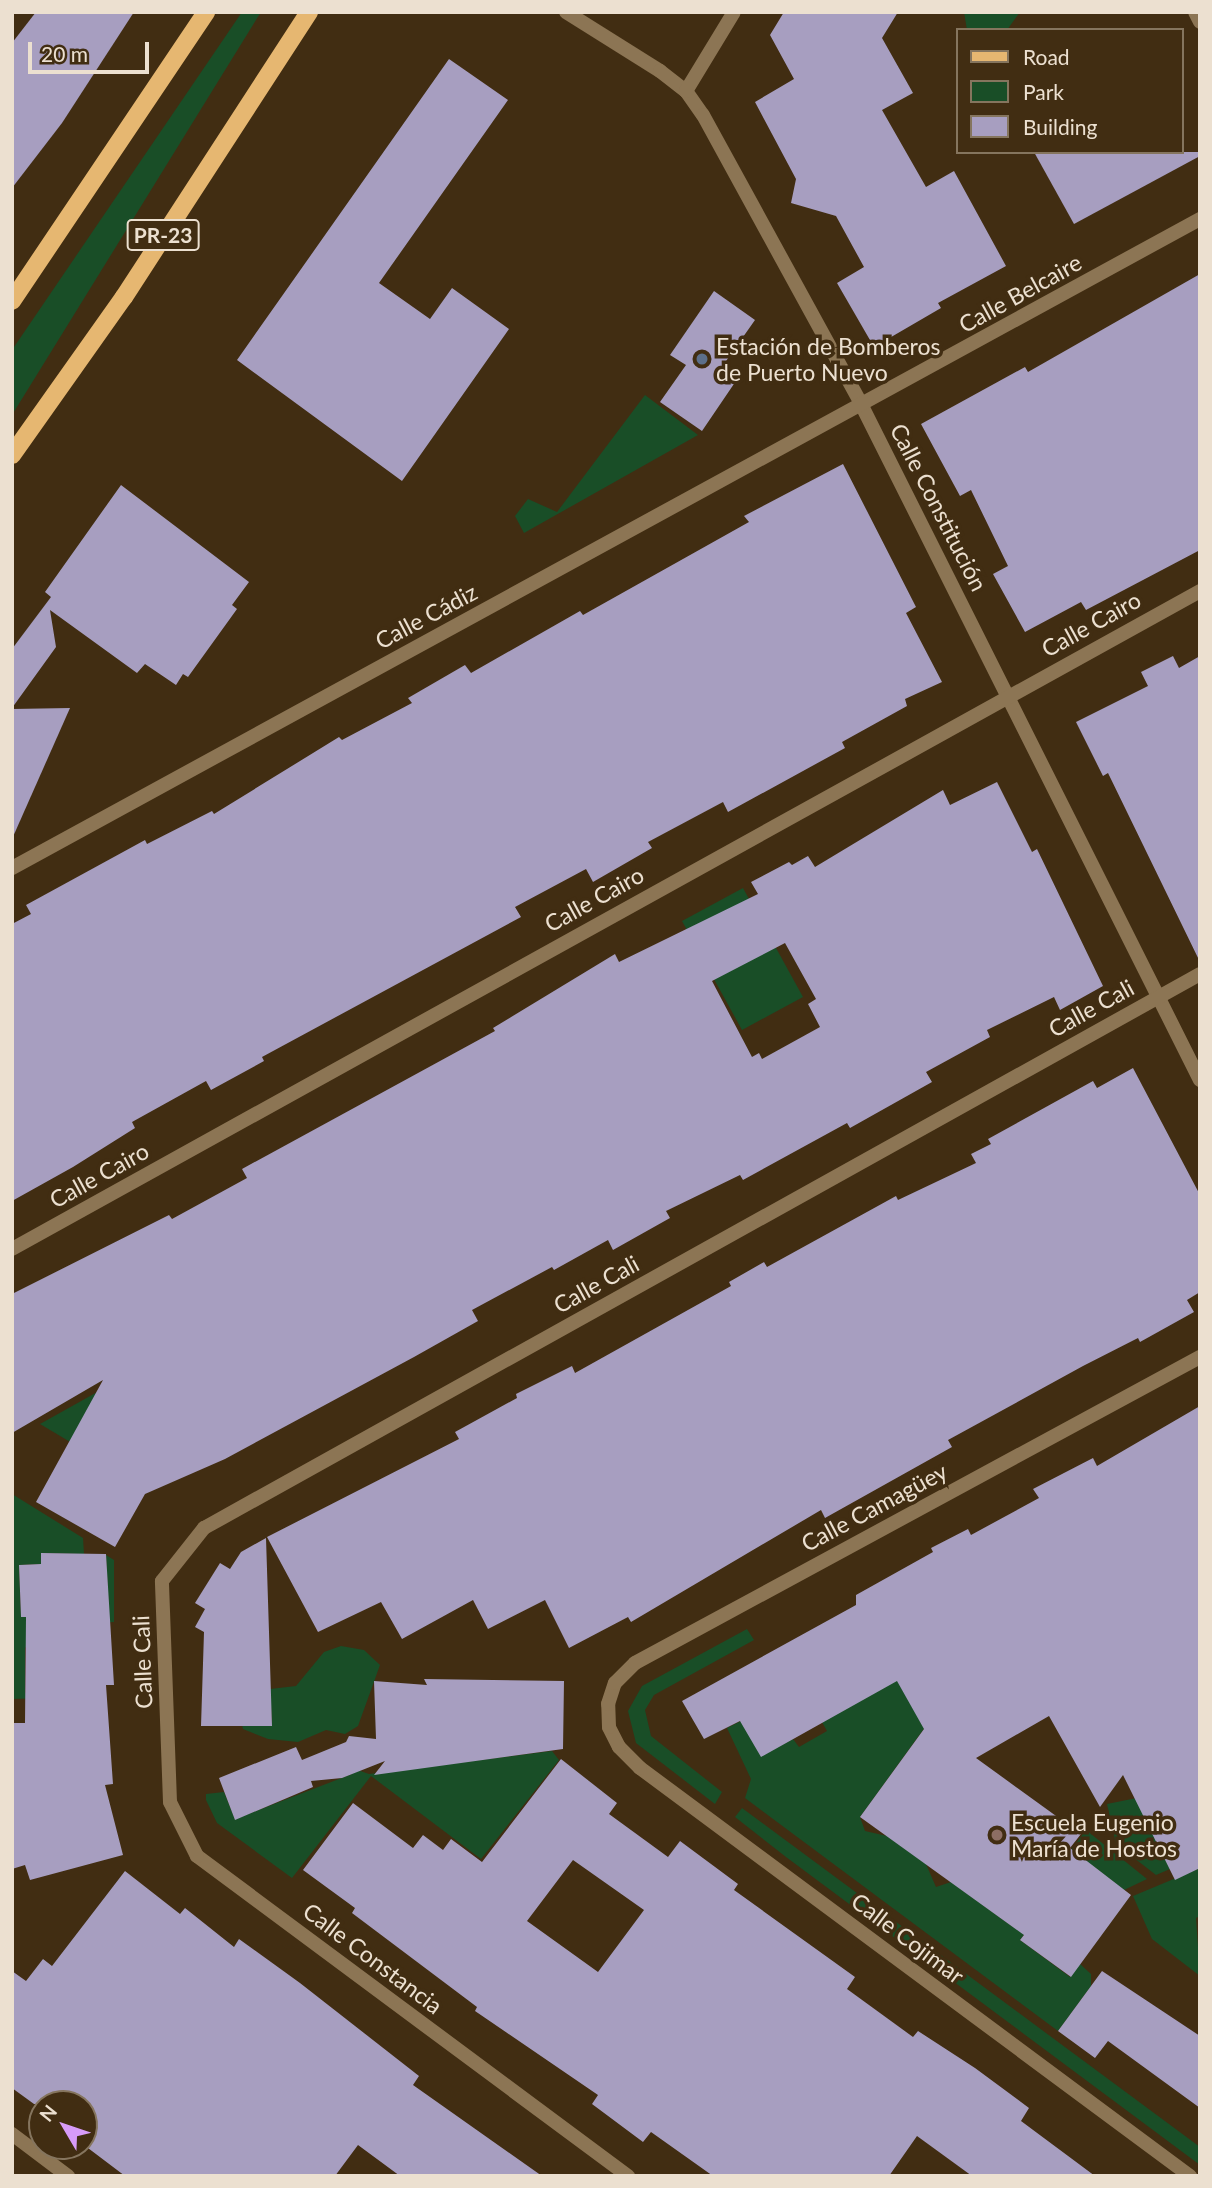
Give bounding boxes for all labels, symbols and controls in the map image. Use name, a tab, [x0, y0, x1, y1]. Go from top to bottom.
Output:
scale bar	[32, 28, 152, 72]
legend	[956, 28, 1184, 154]
text: 20 m	[41, 41, 88, 66]
text: Road	[1023, 44, 1070, 69]
text: Park	[1023, 79, 1064, 104]
text: Building	[1023, 114, 1098, 139]
road number: PR-23	[126, 218, 200, 252]
street label: Calle Belcaire	[954, 248, 1086, 338]
place label: Estación de Bomberos de Puerto Nuevo	[716, 332, 940, 386]
marker: Estación de Bomberos de Puerto Nuevo	[694, 351, 710, 367]
street label: Calle Constitución	[885, 419, 993, 595]
street label: Calle Cádiz	[370, 578, 482, 654]
street label: Calle Cairo	[1037, 586, 1145, 662]
street label: Calle Cairo	[540, 861, 648, 937]
street label: Calle Cali	[1043, 973, 1139, 1043]
street label: Calle Cairo	[45, 1137, 153, 1213]
street label: Calle Cali	[548, 1249, 644, 1319]
street label: Calle Camagüey	[796, 1457, 952, 1557]
street label: Calle Cali	[127, 1615, 157, 1709]
place label: Escuela Eugenio María de Hostos	[1011, 1808, 1177, 1862]
marker: Escuela Eugenio María de Hostos	[989, 1827, 1005, 1843]
street label: Calle Cojimar	[846, 1887, 970, 1989]
street label: Calle Constancia	[298, 1897, 448, 2019]
north arrow	[28, 2090, 98, 2160]
text: N	[34, 2100, 61, 2126]

